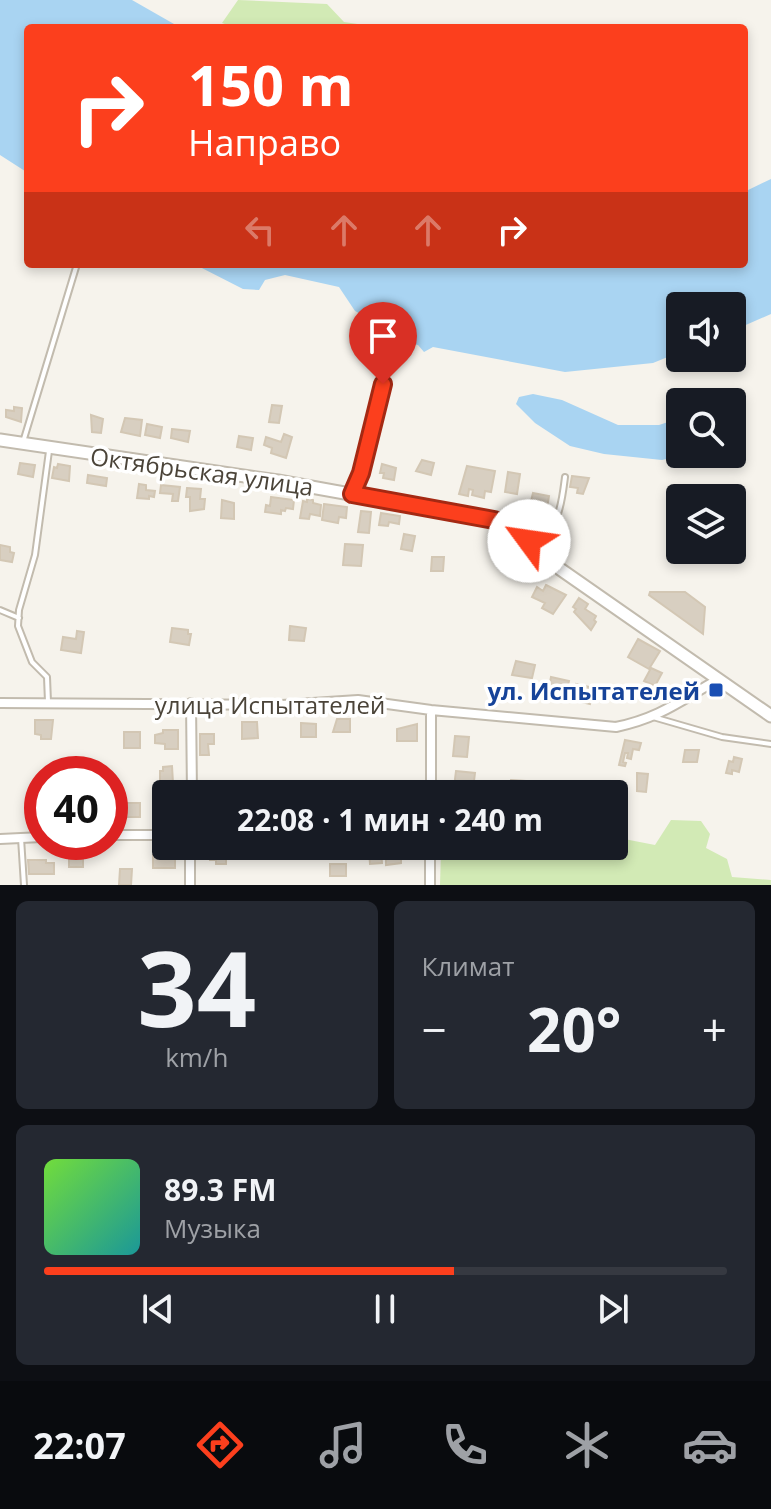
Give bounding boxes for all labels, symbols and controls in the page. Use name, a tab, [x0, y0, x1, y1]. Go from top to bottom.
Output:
text: 150 m	[188, 46, 354, 122]
icon: right	[56, 56, 160, 160]
text: Направо	[188, 118, 341, 167]
icon: left	[238, 208, 282, 252]
icon: ahead	[322, 208, 366, 252]
icon: ahead	[406, 208, 450, 252]
icon: right	[490, 208, 534, 252]
map controls	[666, 292, 746, 564]
button: sound	[666, 292, 746, 372]
pin	[349, 302, 417, 384]
icon: arrive	[361, 314, 405, 358]
button: search	[666, 388, 746, 468]
street label: Октябрьская улица	[88, 439, 316, 503]
button: layers	[666, 484, 746, 564]
position arrow	[487, 499, 571, 583]
place label: ул. Испытателей	[487, 674, 700, 707]
marker: ул. Испытателей	[707, 681, 725, 699]
street label: улица Испытателей	[155, 688, 385, 721]
speed limit sign: 40	[24, 756, 128, 860]
text: 22:08 · 1 мин · 240 m	[237, 799, 543, 840]
text: 34	[137, 916, 256, 1057]
text: Климат	[422, 948, 515, 984]
text: 20°	[527, 988, 621, 1070]
text: −	[422, 999, 447, 1059]
text: +	[702, 999, 727, 1059]
text: km/h	[165, 1039, 228, 1075]
text: 89.3 FM	[164, 1169, 277, 1210]
text: Музыка	[164, 1210, 261, 1246]
icon: previous	[136, 1287, 180, 1331]
icon: pause	[363, 1287, 407, 1331]
icon: next	[591, 1287, 635, 1331]
icon: directions	[192, 1417, 248, 1473]
icon: music	[315, 1417, 371, 1473]
icon: phone	[437, 1417, 493, 1473]
icon: climate	[559, 1417, 615, 1473]
icon: car	[682, 1417, 738, 1473]
text: 22:07	[33, 1421, 126, 1470]

